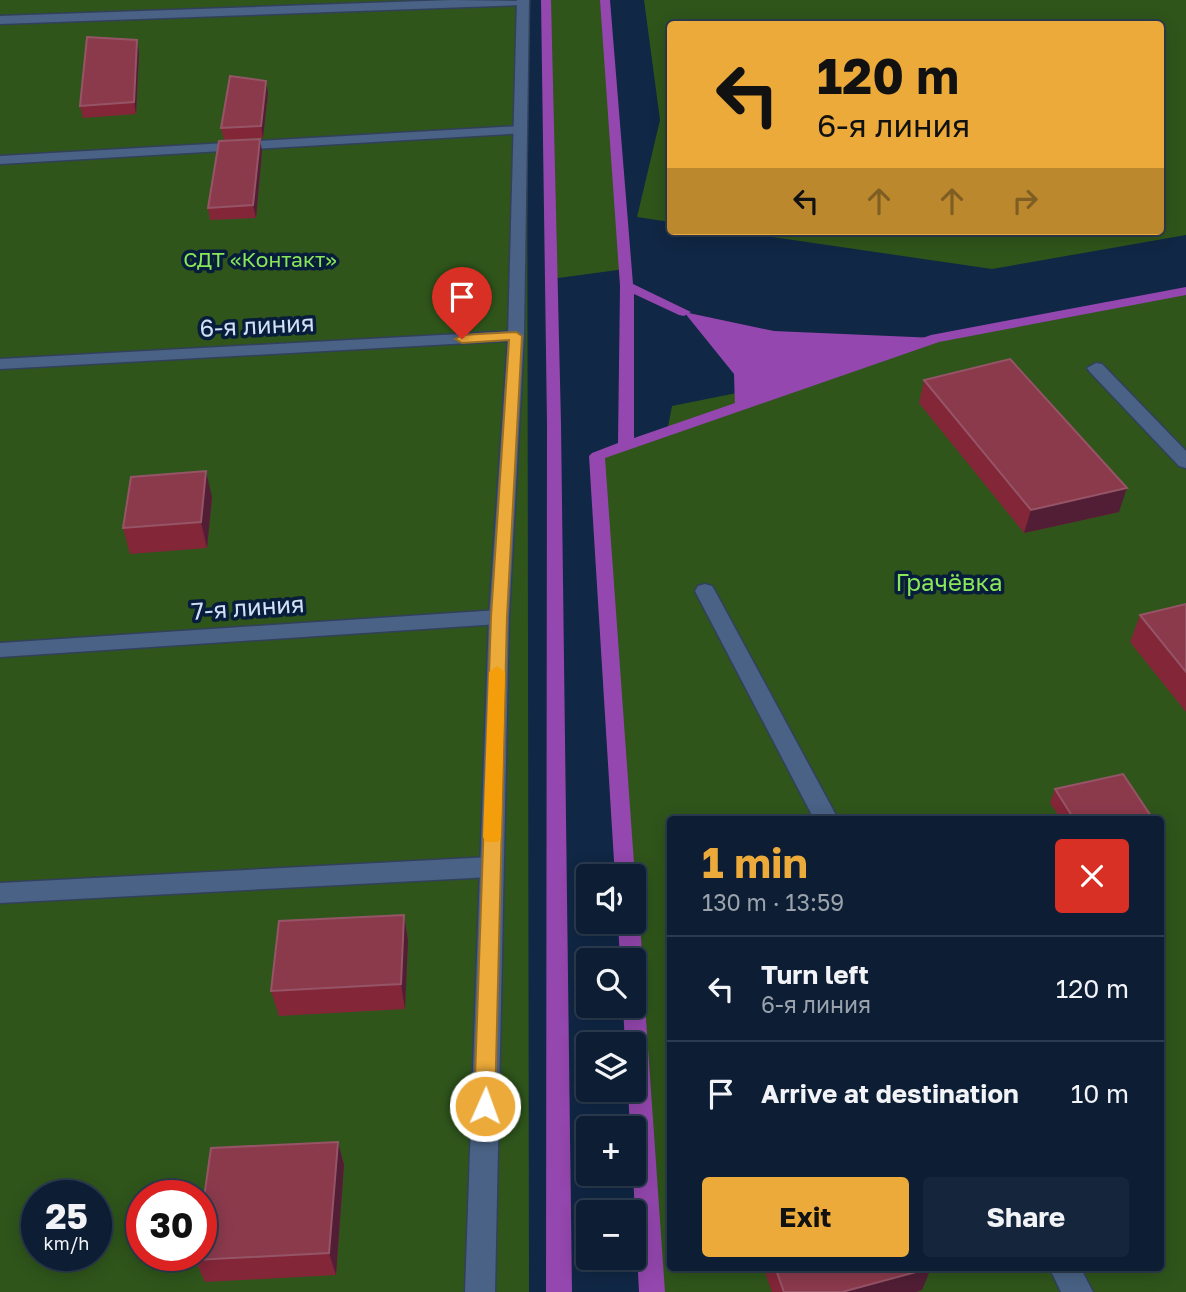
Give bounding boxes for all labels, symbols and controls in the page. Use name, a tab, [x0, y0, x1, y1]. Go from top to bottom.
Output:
text: 120 m	[817, 46, 959, 105]
icon: left	[702, 49, 793, 140]
text: 6-я линия	[817, 106, 970, 144]
icon: left	[787, 182, 825, 220]
icon: ahead	[860, 182, 898, 220]
icon: ahead	[933, 182, 971, 220]
icon: right	[1006, 182, 1044, 220]
park label: СДТ «Контакт»	[183, 246, 337, 272]
pin	[432, 267, 492, 339]
icon: arrive	[443, 278, 481, 316]
street label: 6-я линия	[199, 307, 315, 342]
park label: Грачёвка	[895, 567, 1003, 596]
street label: 7-я линия	[190, 588, 305, 625]
text: 1 min	[702, 837, 808, 887]
button: close	[1055, 839, 1129, 913]
map controls	[576, 864, 646, 1270]
button: sound	[576, 864, 646, 934]
text: 130 m · 13:59	[702, 888, 844, 916]
button: search	[576, 948, 646, 1018]
text: Turn left	[761, 959, 869, 990]
icon: left	[702, 970, 740, 1008]
text: 120 m	[1056, 973, 1129, 1004]
text: 6-я линия	[761, 990, 871, 1018]
button: layers	[576, 1032, 646, 1102]
position arrow	[448, 1069, 522, 1143]
icon: arrive	[702, 1075, 740, 1113]
text: Arrive at destination	[761, 1078, 1019, 1109]
text: 10 m	[1071, 1078, 1129, 1109]
button: +	[576, 1116, 646, 1186]
button: Exit	[702, 1177, 909, 1257]
button: Share	[923, 1177, 1129, 1257]
speed limit sign: 30	[126, 1180, 217, 1271]
text: 25	[45, 1195, 88, 1237]
button: −	[576, 1200, 646, 1270]
text: km/h	[44, 1232, 89, 1254]

